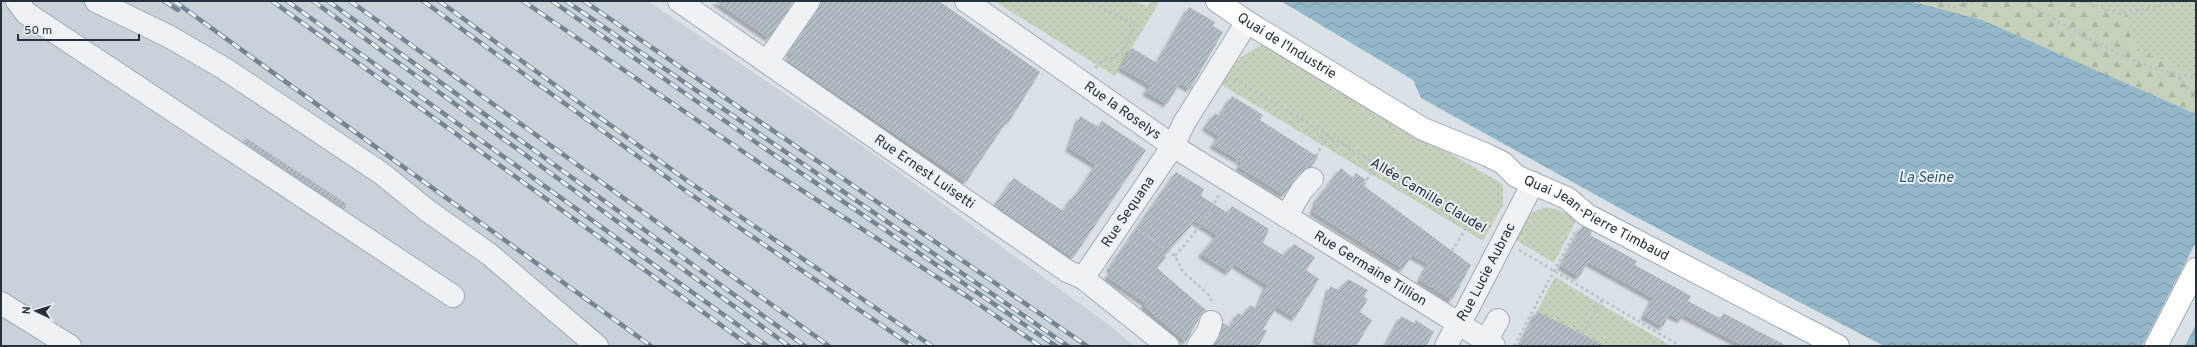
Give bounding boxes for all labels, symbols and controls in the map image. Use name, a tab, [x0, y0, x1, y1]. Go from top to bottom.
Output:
street label: Quai de l'Industrie	[1234, 9, 1339, 83]
scale bar	[18, 16, 139, 42]
text: 50 m	[24, 23, 52, 39]
street label: Rue la Roselys	[1081, 78, 1164, 143]
street label: Rue Ernest Luisetti	[871, 131, 978, 213]
street label: Allée Camille Claudel	[1367, 155, 1489, 237]
water label: La Seine	[1899, 169, 1954, 188]
street label: Quai Jean-Pierre Timbaud	[1521, 172, 1672, 265]
street label: Rue Sequana	[1098, 173, 1158, 251]
street label: Rue Lucie Aubrac	[1453, 220, 1519, 325]
street label: Rue Germaine Tillion	[1311, 227, 1430, 310]
north arrow	[16, 291, 56, 331]
text: N	[20, 306, 34, 315]

